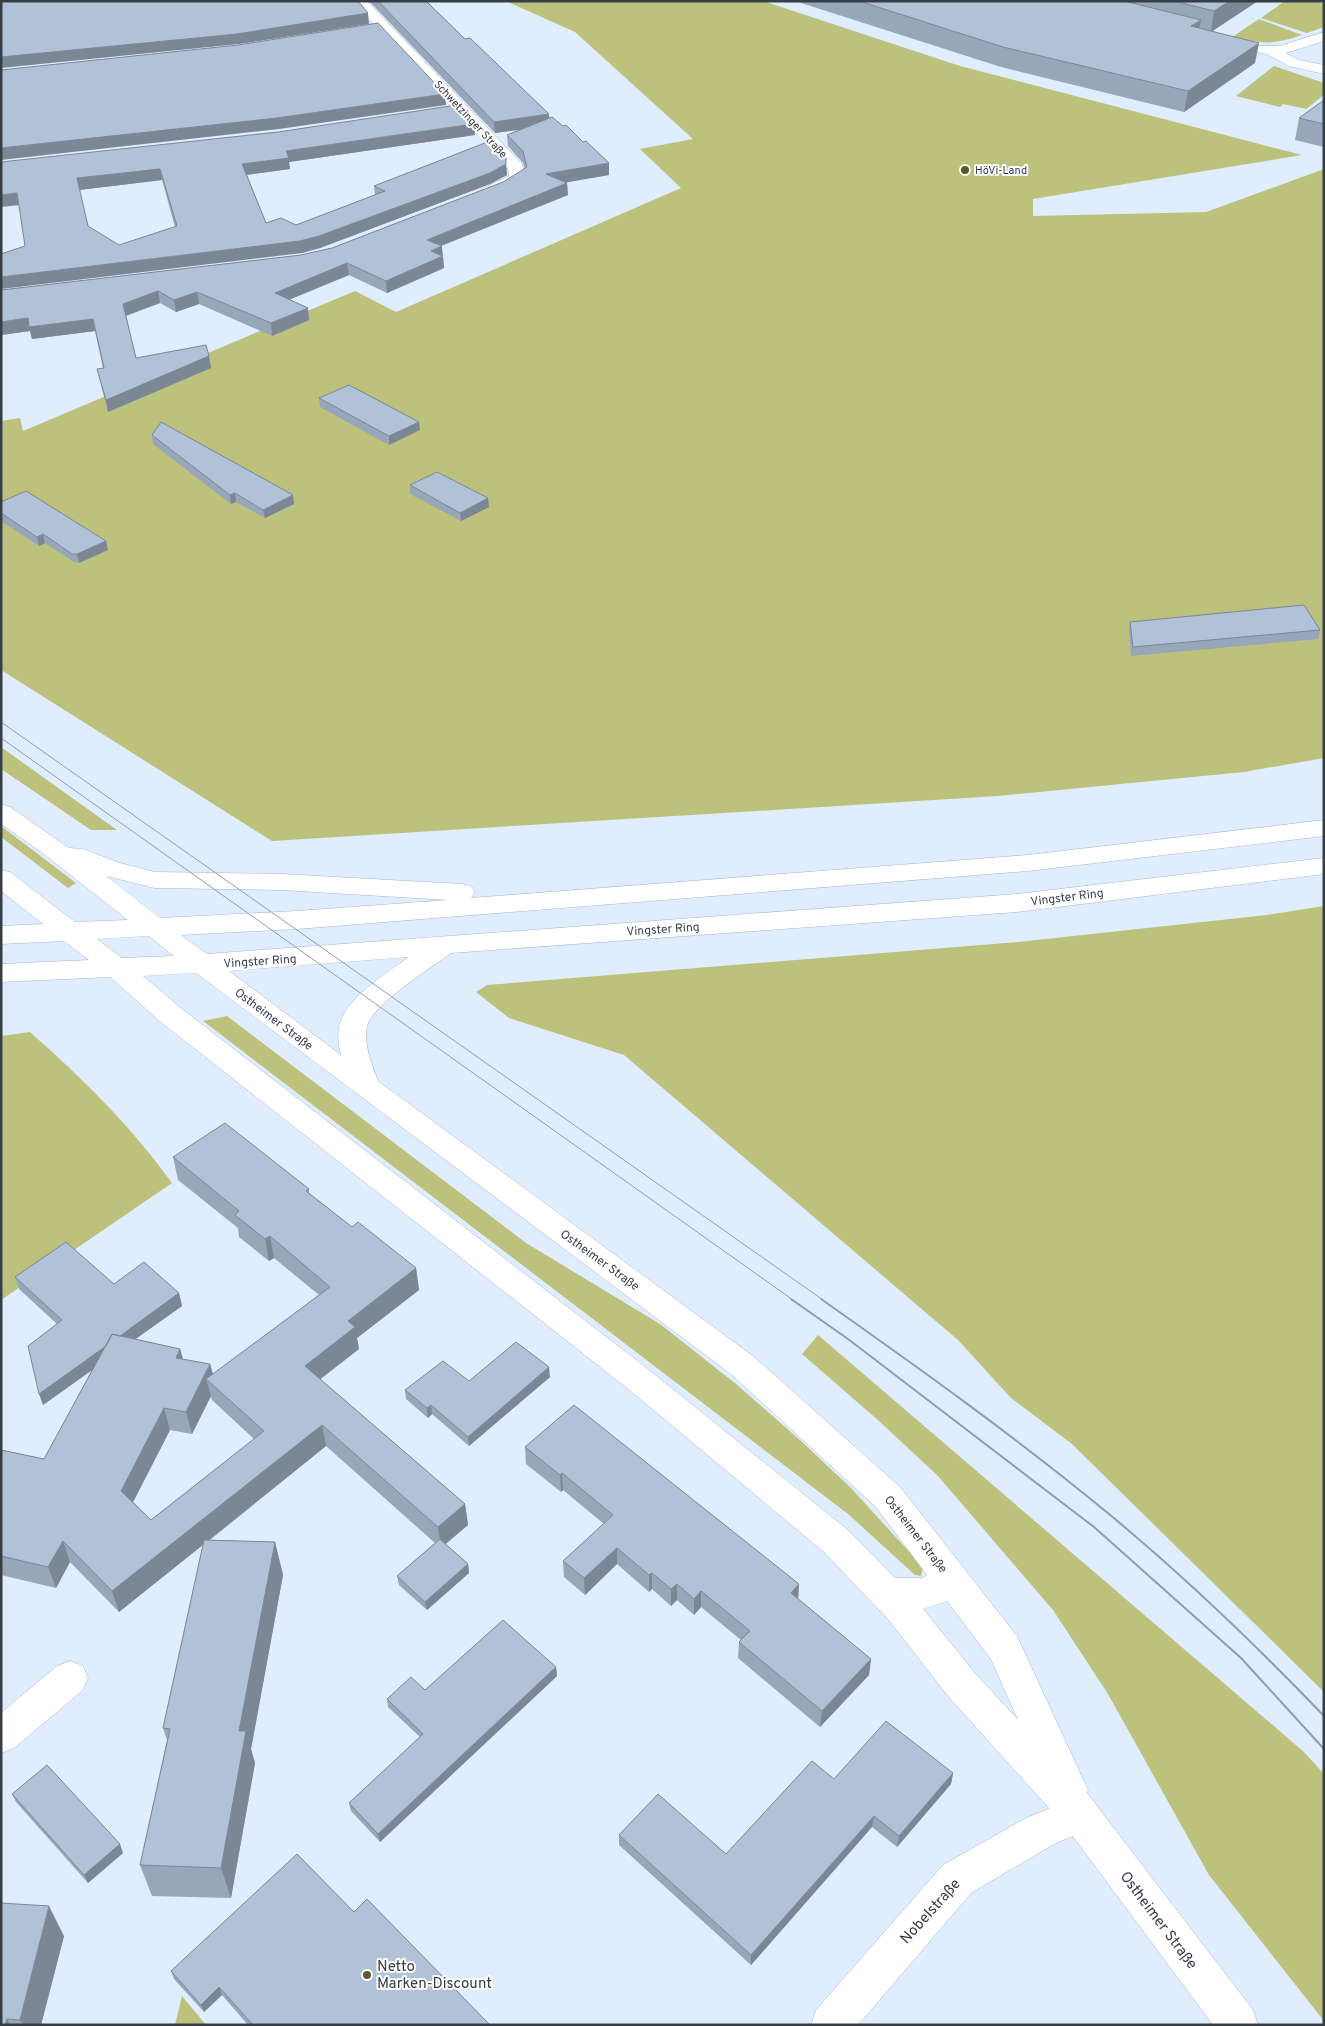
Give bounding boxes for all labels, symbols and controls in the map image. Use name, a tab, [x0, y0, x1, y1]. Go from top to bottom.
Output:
street label: Schwetzinger Straße	[431, 78, 510, 162]
marker: HöVi-Land	[959, 164, 971, 176]
place label: HöVi-Land	[975, 164, 1027, 178]
street label: Vingster Ring	[1030, 886, 1104, 910]
street label: Vingster Ring	[626, 919, 700, 941]
street label: Vingster Ring	[223, 951, 297, 973]
street label: Ostheimer Straße	[231, 985, 316, 1054]
street label: Ostheimer Straße	[557, 1227, 642, 1295]
street label: Ostheimer Straße	[880, 1493, 950, 1577]
street label: Ostheimer Straße	[1115, 1868, 1201, 1974]
street label: Nobelstraße	[897, 1875, 965, 1949]
place label: Netto Marken-Discount	[377, 1958, 492, 1994]
marker: Netto Marken-Discount	[361, 1969, 373, 1981]

